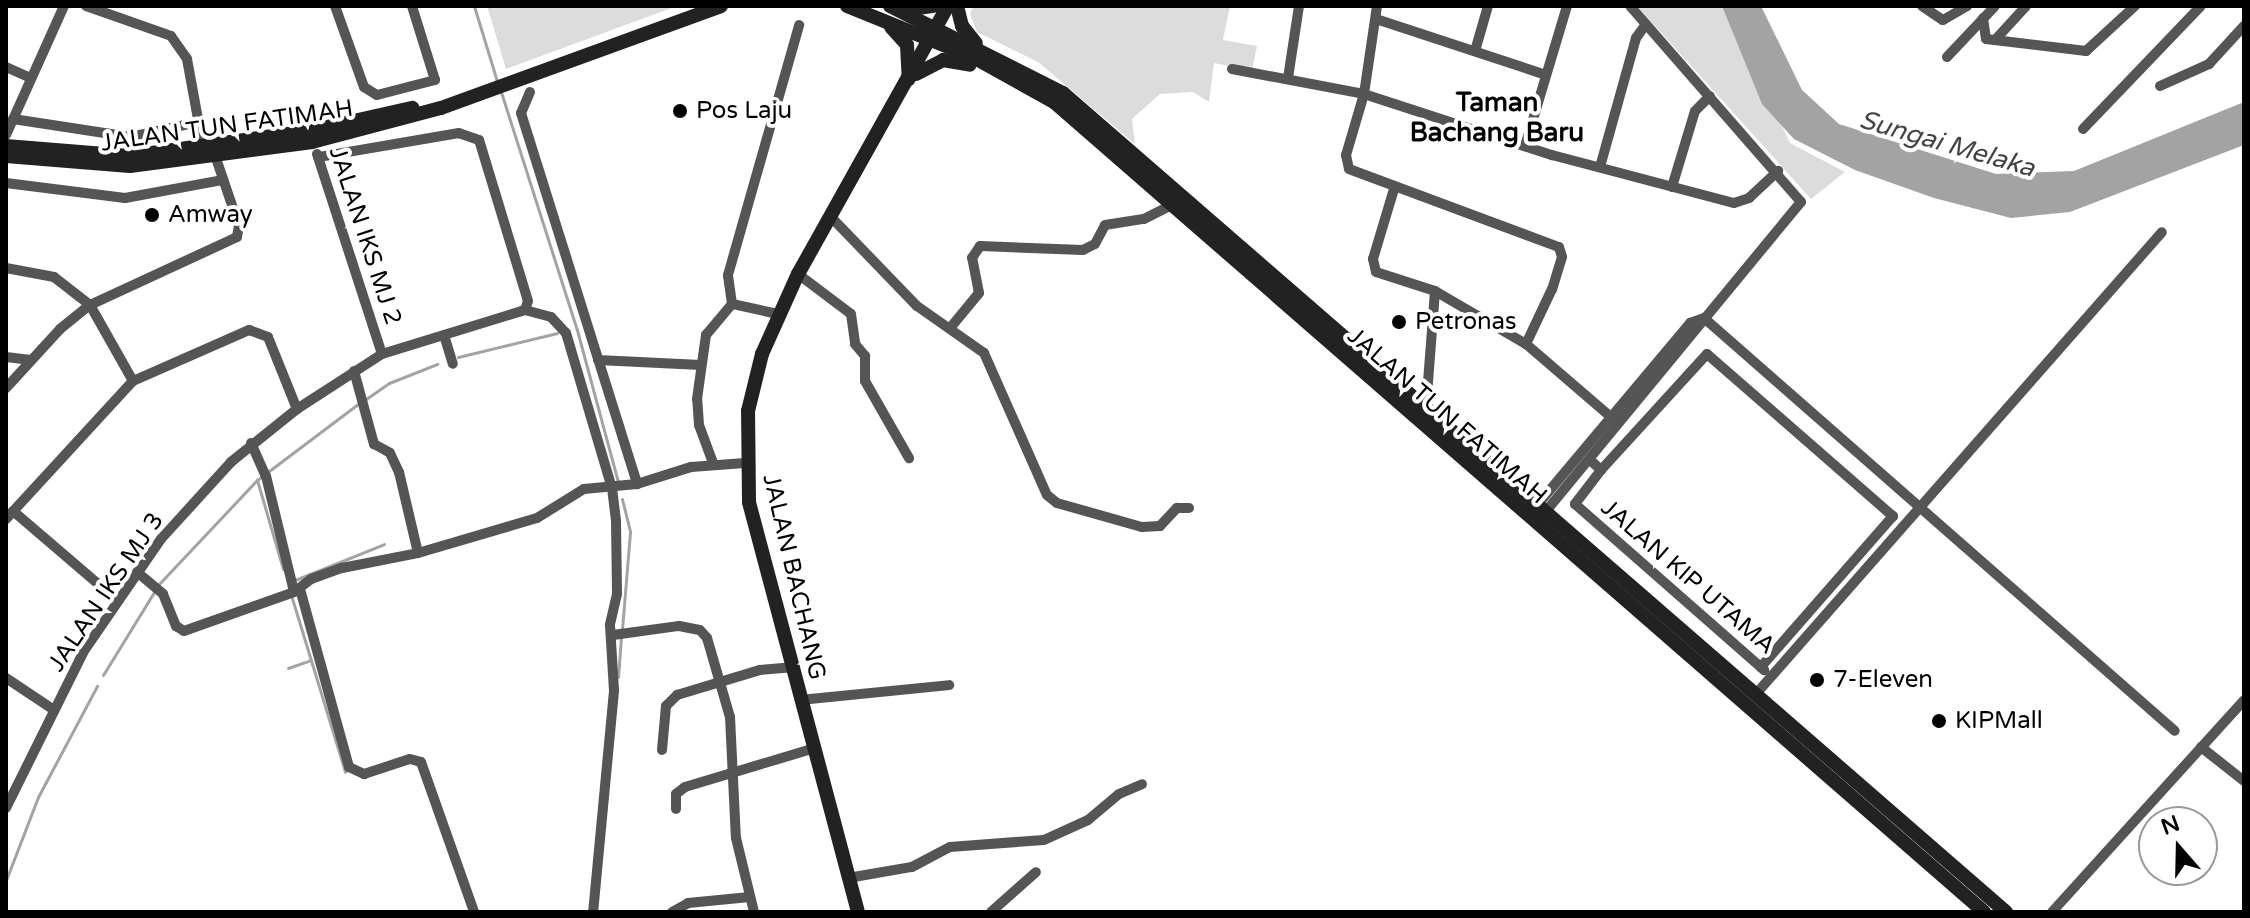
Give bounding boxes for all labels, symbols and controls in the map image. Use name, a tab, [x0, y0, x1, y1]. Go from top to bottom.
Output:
district label: Taman Bachang Baru	[1410, 87, 1584, 148]
street label: JALAN TUN FATIMAH	[99, 94, 355, 158]
place label: Pos Laju	[696, 97, 792, 125]
marker: Pos Laju	[671, 102, 689, 120]
water label: Sungai Melaka	[1856, 104, 2038, 184]
street label: JALAN IKS MJ 2	[323, 143, 407, 329]
place label: Amway	[168, 201, 253, 229]
marker: Amway	[143, 206, 161, 224]
place label: Petronas	[1415, 308, 1517, 336]
marker: Petronas	[1390, 313, 1408, 331]
street label: JALAN TUN FATIMAH	[1341, 322, 1553, 510]
street label: JALAN BACHANG	[756, 471, 832, 683]
street label: JALAN KIP UTAMA	[1595, 493, 1781, 661]
street label: JALAN IKS MJ 3	[42, 507, 170, 677]
place label: 7-Eleven	[1833, 666, 1933, 694]
marker: 7-Eleven	[1808, 671, 1826, 689]
place label: KIPMall	[1955, 707, 2043, 735]
marker: KIPMall	[1930, 712, 1948, 730]
north arrow	[2138, 806, 2218, 886]
text: N	[2158, 810, 2183, 841]

